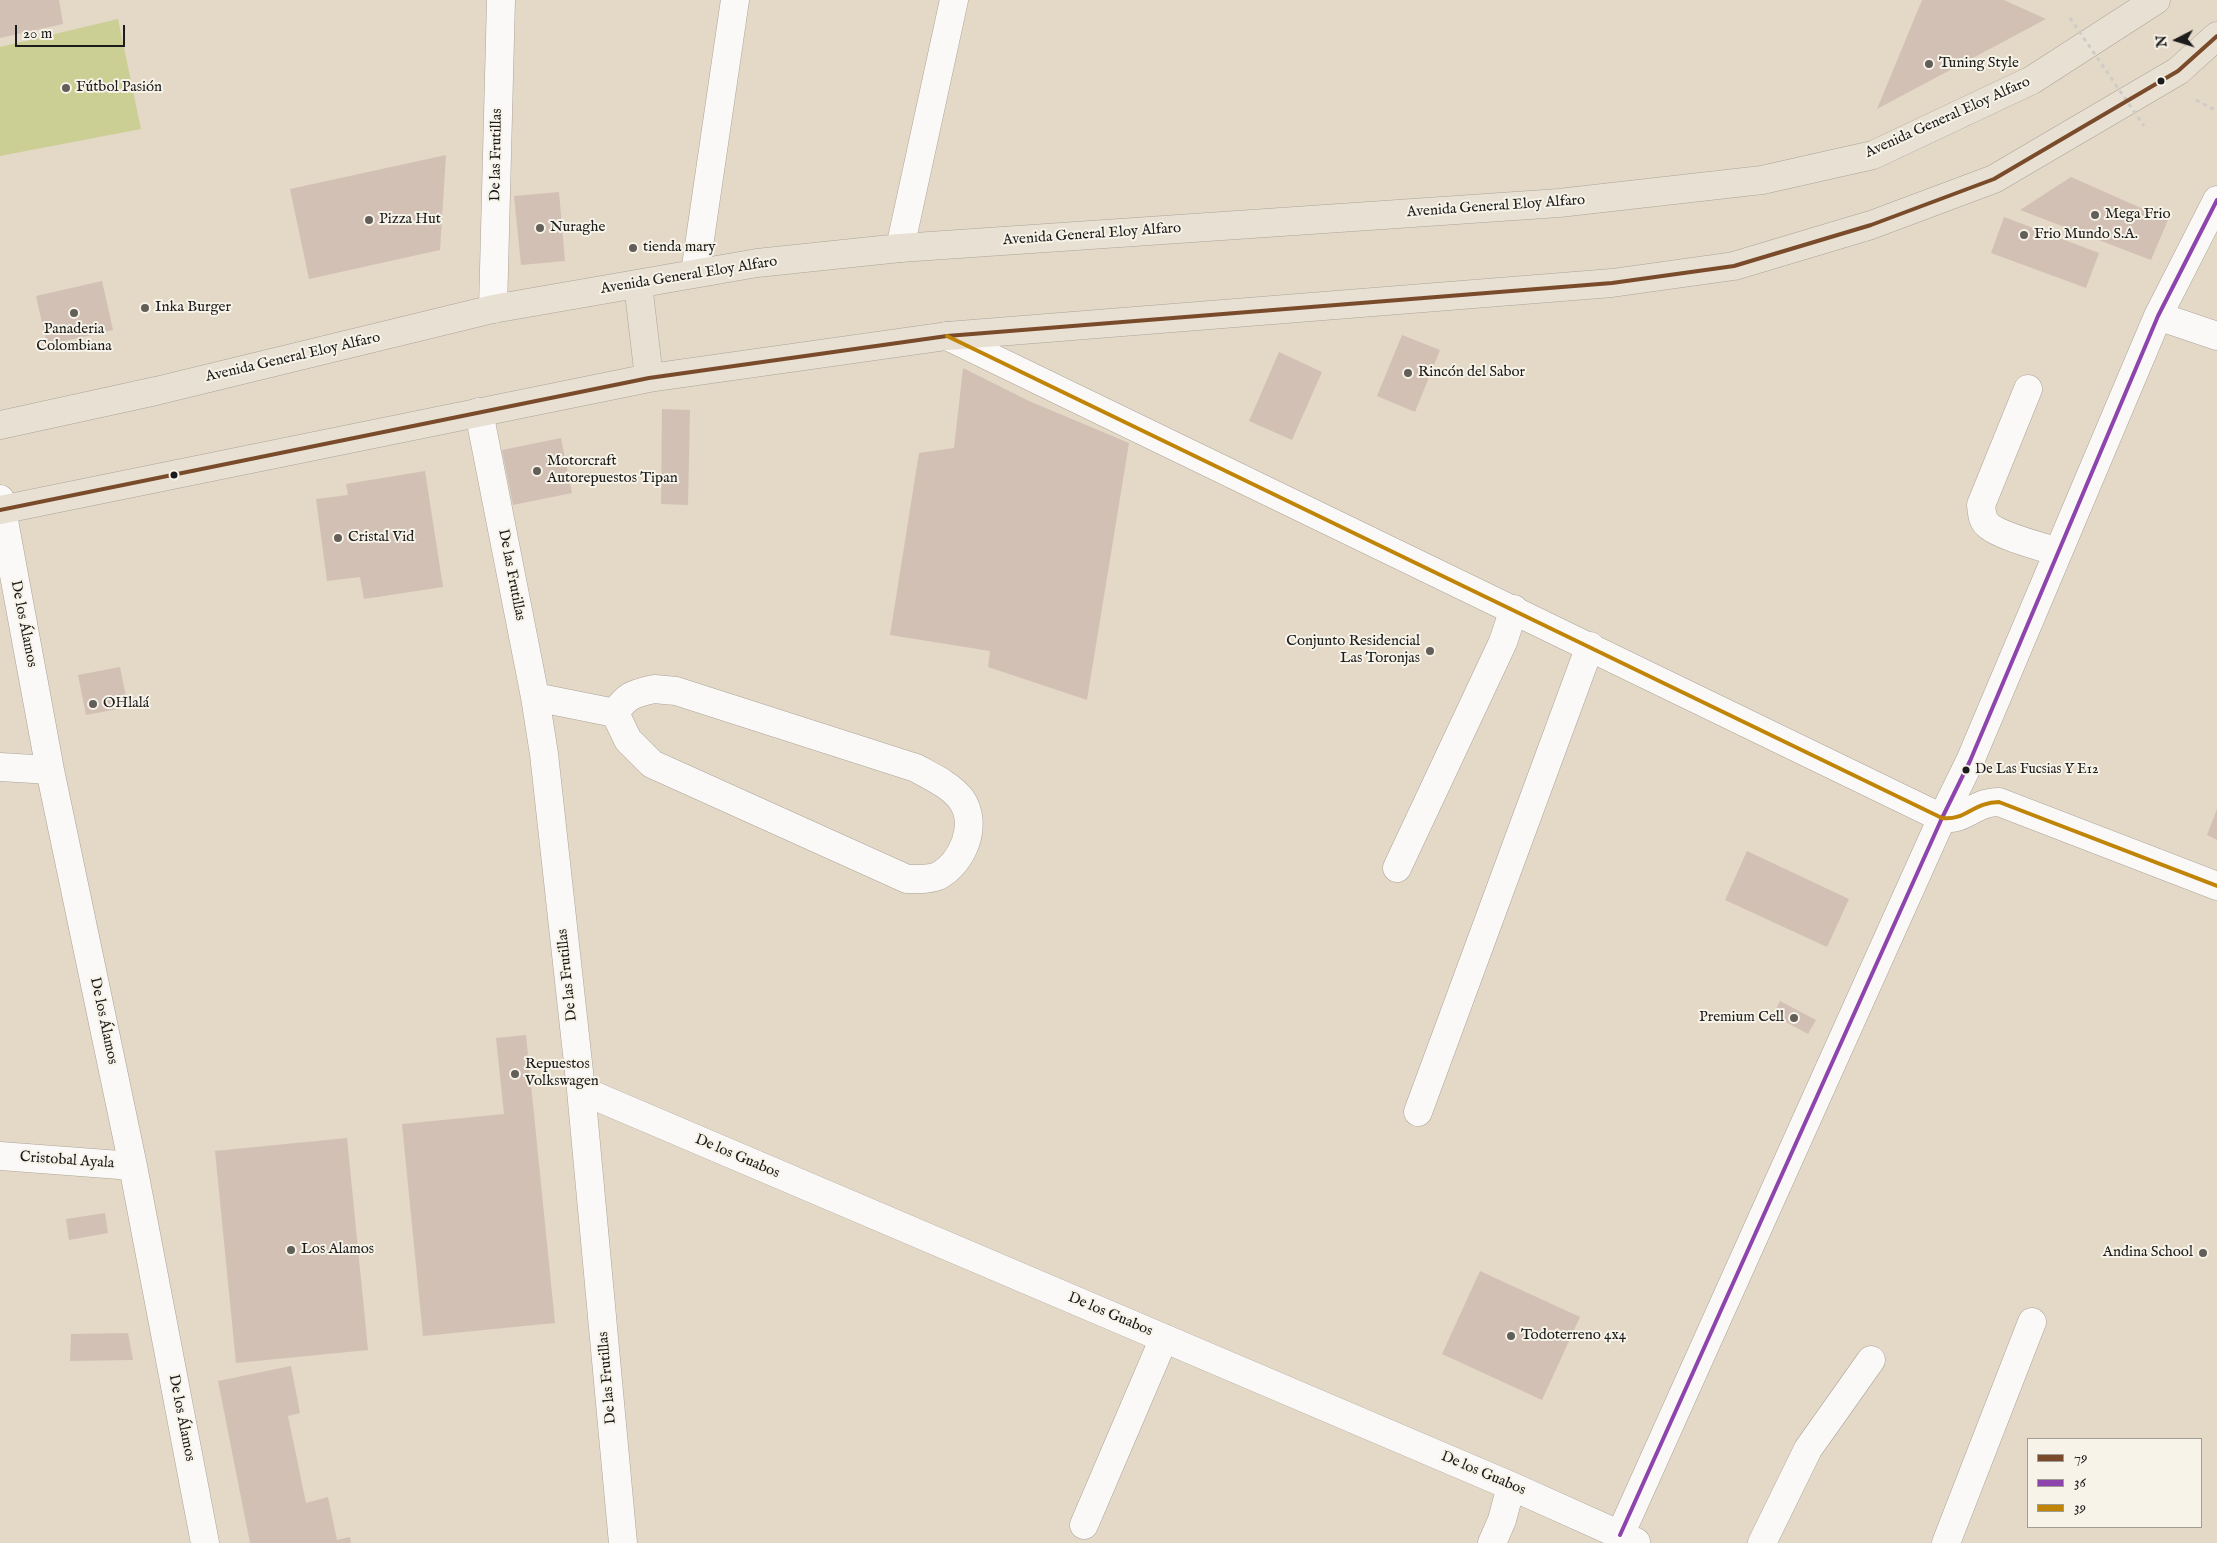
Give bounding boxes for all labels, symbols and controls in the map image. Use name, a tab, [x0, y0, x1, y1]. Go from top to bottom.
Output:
scale bar	[18, 15, 128, 47]
north arrow	[2152, 15, 2202, 65]
text: 20 m	[23, 24, 52, 43]
text: N	[2153, 34, 2172, 48]
place label: Tuning Style	[1939, 55, 2019, 73]
marker: Tuning Style	[1923, 58, 1935, 70]
street label: Avenida General Eloy Alfaro	[1863, 73, 2033, 163]
unlabelled marker	[2156, 76, 2166, 86]
place label: Fútbol Pasión	[76, 79, 162, 97]
marker: Fútbol Pasión	[60, 82, 72, 94]
street label: De las Frutillas	[487, 108, 507, 202]
street label: Avenida General Eloy Alfaro	[1406, 192, 1586, 222]
place label: Mega Frio	[2105, 206, 2171, 224]
marker: Mega Frio	[2089, 209, 2101, 221]
place label: Pizza Hut	[379, 211, 441, 229]
marker: Pizza Hut	[363, 214, 375, 226]
place label: Nuraghe	[550, 219, 605, 237]
street label: Avenida General Eloy Alfaro	[1002, 220, 1182, 250]
marker: Nuraghe	[534, 222, 546, 234]
place label: Frio Mundo S.A.	[2034, 226, 2138, 244]
marker: Frio Mundo S.A.	[2018, 229, 2030, 241]
place label: tienda mary	[643, 239, 716, 257]
marker: tienda mary	[627, 242, 639, 254]
street label: Avenida General Eloy Alfaro	[599, 253, 779, 299]
place label: Inka Burger	[155, 299, 231, 317]
marker: Inka Burger	[139, 302, 151, 314]
marker: Panaderia Colombiana	[68, 307, 80, 319]
place label: Panaderia Colombiana	[36, 321, 112, 356]
street label: Avenida General Eloy Alfaro	[204, 329, 382, 387]
place label: Rincón del Sabor	[1418, 364, 1525, 382]
marker: Rincón del Sabor	[1402, 367, 1414, 379]
place label: Motorcraft Autorepuestos Tipan	[547, 453, 678, 488]
marker: Motorcraft Autorepuestos Tipan	[531, 465, 543, 477]
unlabelled marker	[169, 470, 179, 480]
street label: De las Frutillas	[493, 528, 529, 622]
place label: Cristal Vid	[348, 529, 414, 547]
marker: Cristal Vid	[332, 532, 344, 544]
street label: De los Álamos	[6, 579, 40, 669]
place label: Conjunto Residencial Las Toronjas	[1286, 633, 1420, 668]
marker: Conjunto Residencial Las Toronjas	[1424, 645, 1436, 657]
place label: OHlalá	[103, 695, 149, 713]
marker: OHlalá	[87, 698, 99, 710]
place label: De Las Fucsias Y E12	[1975, 762, 2099, 778]
marker: De Las Fucsias Y E12	[1961, 765, 1971, 775]
street label: De las Frutillas	[554, 928, 582, 1022]
street label: De los Álamos	[85, 976, 121, 1066]
place label: Premium Cell	[1699, 1009, 1784, 1027]
marker: Premium Cell	[1788, 1012, 1800, 1024]
place label: Repuestos Volkswagen	[525, 1056, 599, 1091]
marker: Repuestos Volkswagen	[509, 1068, 521, 1080]
street label: De los Guabos	[692, 1131, 782, 1183]
street label: Cristobal Ayala	[19, 1149, 115, 1173]
place label: Los Alamos	[301, 1241, 374, 1259]
marker: Los Alamos	[285, 1244, 297, 1256]
place label: Andina School	[2103, 1244, 2193, 1262]
marker: Andina School	[2197, 1247, 2209, 1259]
street label: De los Guabos	[1065, 1289, 1155, 1341]
place label: Todoterreno 4x4	[1521, 1327, 1626, 1345]
marker: Todoterreno 4x4	[1505, 1330, 1517, 1342]
street label: De las Frutillas	[595, 1331, 621, 1425]
street label: De los Álamos	[164, 1373, 198, 1463]
legend	[2027, 1438, 2202, 1528]
street label: De los Guabos	[1438, 1448, 1528, 1500]
text: 79	[2074, 1448, 2088, 1467]
text: 36	[2074, 1473, 2086, 1492]
text: 39	[2074, 1498, 2086, 1517]

